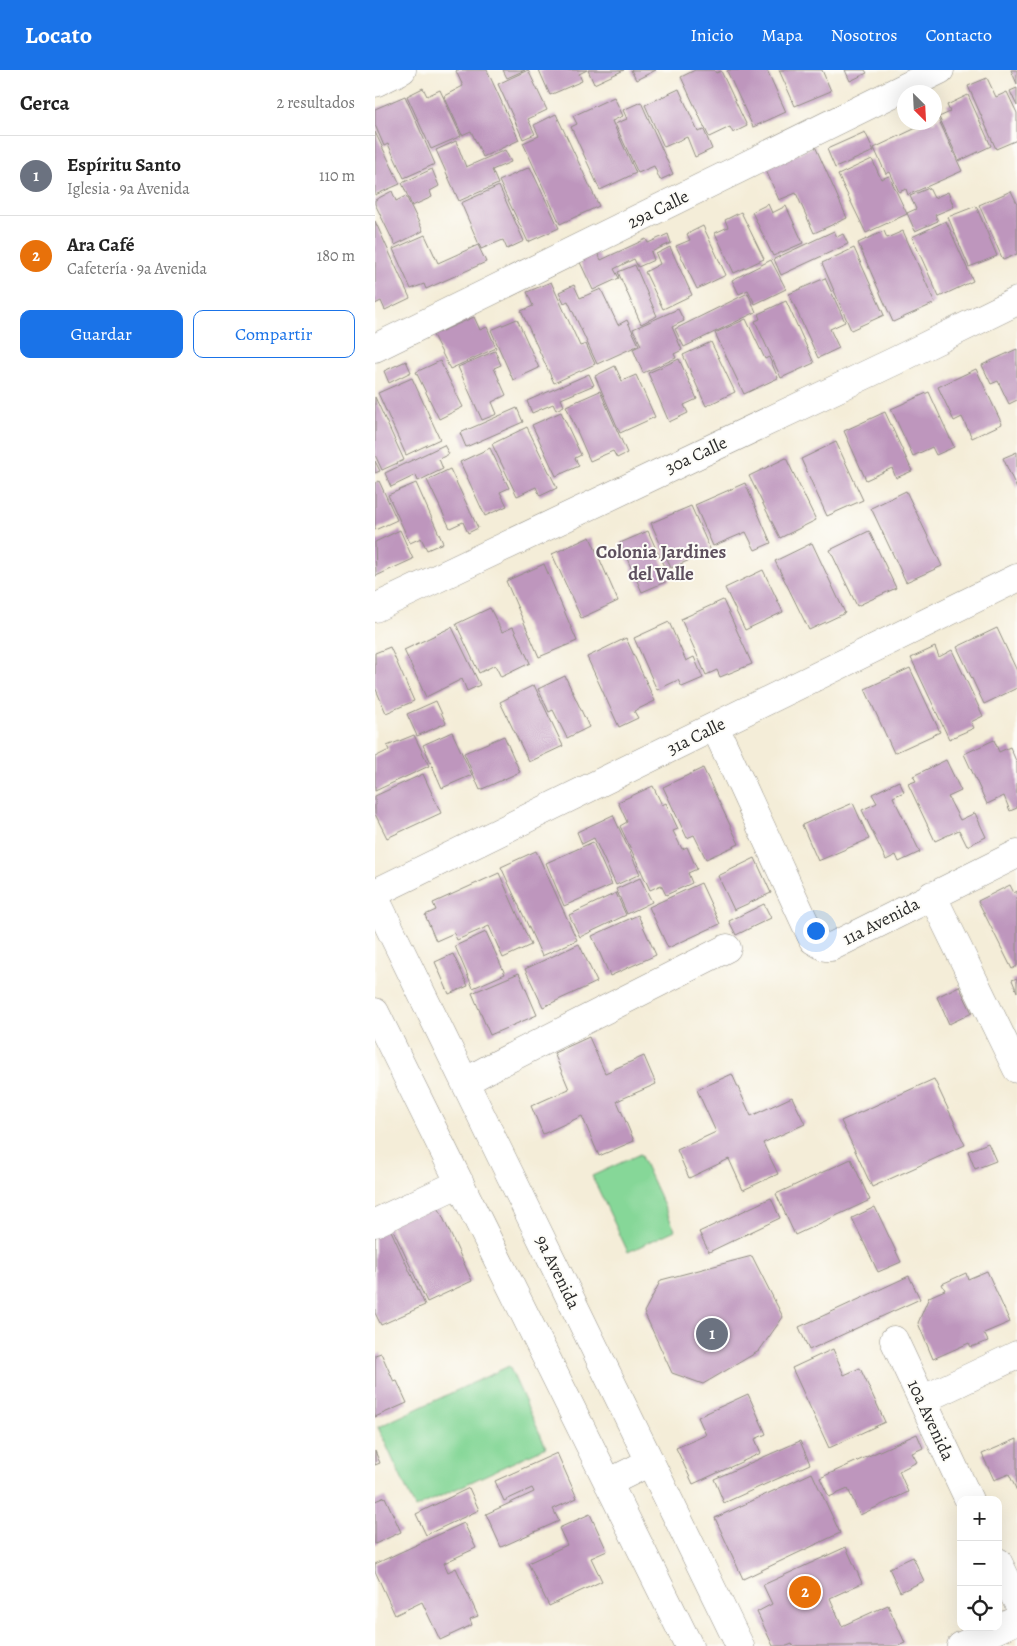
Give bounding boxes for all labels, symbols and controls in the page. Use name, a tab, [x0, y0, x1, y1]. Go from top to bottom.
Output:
text: Locato	[25, 19, 92, 51]
text: Inicio	[690, 23, 733, 47]
text: Mapa	[761, 23, 803, 47]
text: Nosotros	[831, 23, 897, 47]
text: Contacto	[925, 23, 992, 47]
north arrow	[897, 85, 942, 130]
text: Cerca	[20, 89, 70, 117]
text: 2 resultados	[276, 92, 355, 114]
text: Espíritu Santo	[67, 152, 181, 178]
text: 1	[33, 165, 39, 187]
text: 110 m	[319, 165, 355, 187]
text: Iglesia · 9a Avenida	[67, 178, 190, 200]
street label: 29a Calle	[623, 184, 693, 234]
text: Ara Café	[67, 232, 135, 258]
text: 2	[32, 245, 40, 267]
text: 180 m	[317, 245, 355, 267]
text: Cafetería · 9a Avenida	[67, 258, 207, 280]
button: Guardar	[20, 310, 183, 358]
button: Compartir	[193, 310, 355, 358]
street label: 30a Calle	[661, 430, 731, 480]
district label: Colonia Jardines del Valle	[596, 539, 726, 587]
street label: 31a Calle	[663, 712, 729, 760]
street label: 11a Avenida	[838, 891, 924, 951]
your location	[803, 918, 829, 944]
street label: 9a Avenida	[530, 1231, 586, 1313]
pin: 1	[696, 1315, 728, 1353]
street label: 10a Avenida	[902, 1376, 960, 1465]
map controls	[957, 1496, 1002, 1631]
button: +	[957, 1496, 1002, 1541]
button: −	[957, 1541, 1002, 1586]
pin: 2	[789, 1573, 821, 1611]
button: locate	[957, 1586, 1002, 1631]

